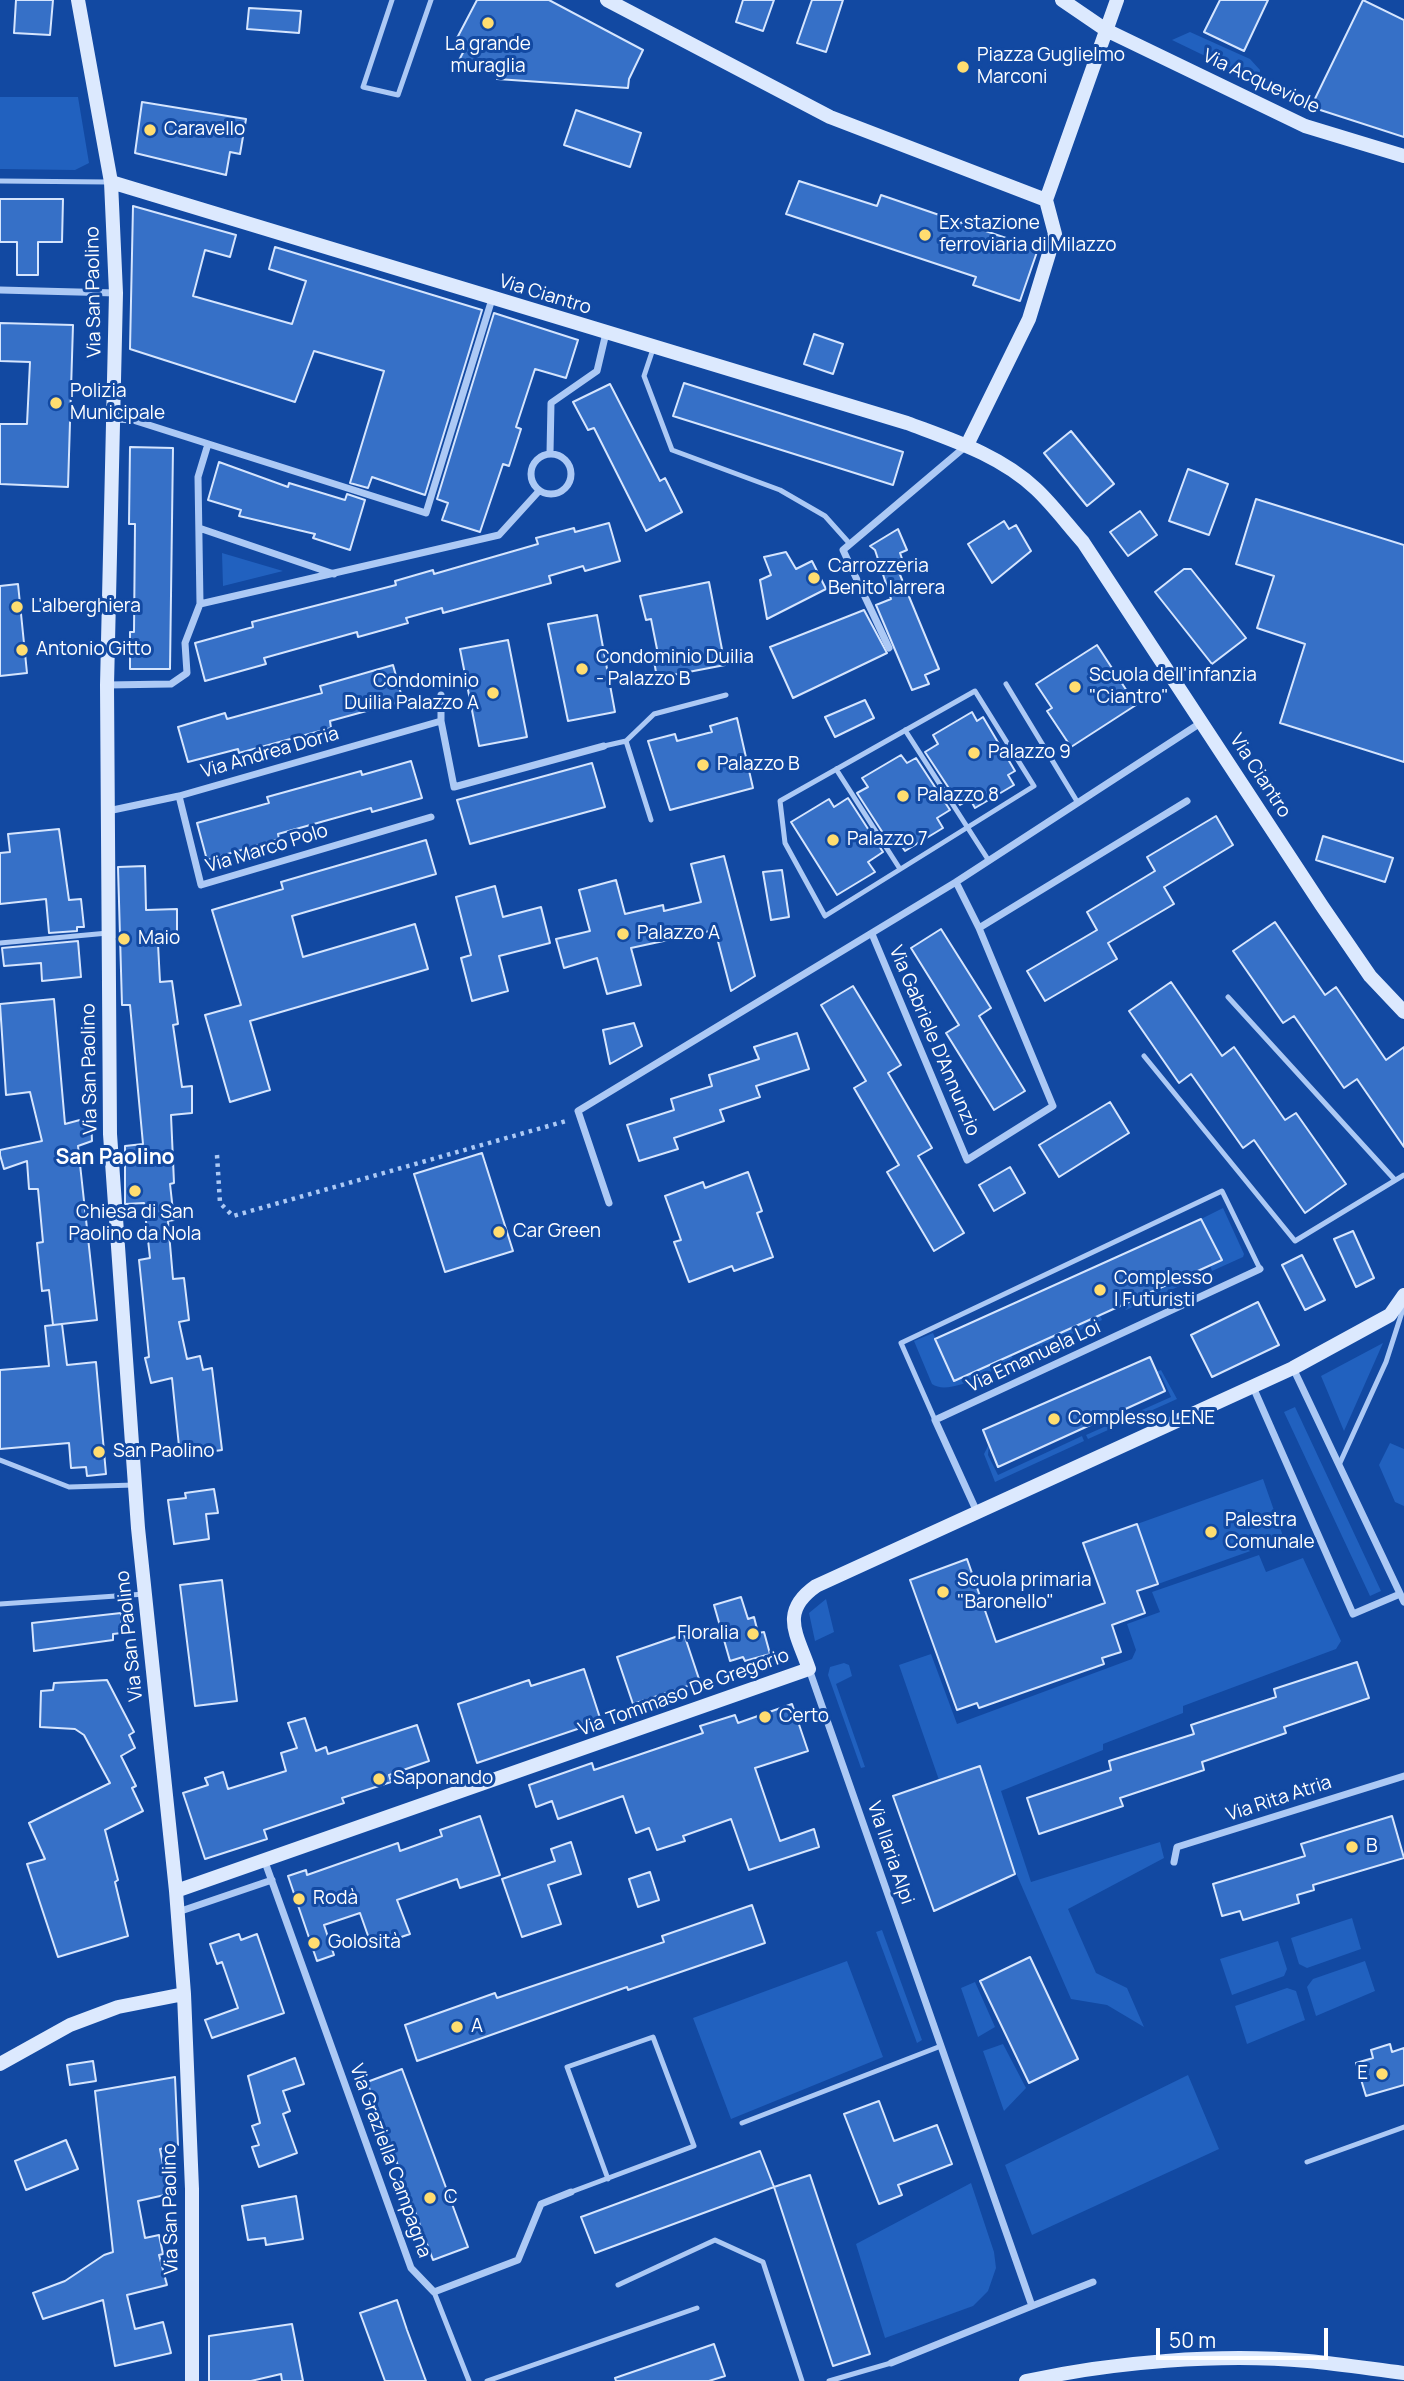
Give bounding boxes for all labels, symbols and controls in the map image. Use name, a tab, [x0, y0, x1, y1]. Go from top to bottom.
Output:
marker: La grande muraglia	[480, 15, 496, 31]
place label: La grande muraglia	[445, 34, 531, 78]
place label: Piazza Guglielmo Marconi	[977, 45, 1125, 89]
street label: Via Acqueviole	[1199, 45, 1323, 119]
marker: Piazza Guglielmo Marconi	[955, 59, 971, 75]
place label: Caravello	[164, 119, 245, 141]
marker: Caravello	[142, 122, 158, 138]
place label: Ex stazione ferroviaria di Milazzo	[939, 213, 1117, 257]
street label: Via San Paolino	[81, 226, 107, 358]
marker: Ex stazione ferroviaria di Milazzo	[917, 227, 933, 243]
street label: Via Ciantro	[496, 270, 594, 320]
place label: Polizia Municipale	[70, 381, 165, 425]
marker: Polizia Municipale	[48, 395, 64, 411]
place label: Carrozzeria Benito Iarrera	[828, 556, 945, 600]
marker: Carrozzeria Benito Iarrera	[806, 570, 822, 586]
place label: L'alberghiera	[31, 596, 141, 618]
marker: L'alberghiera	[9, 599, 25, 615]
place label: Antonio Gitto	[36, 639, 152, 661]
marker: Antonio Gitto	[14, 642, 30, 658]
place label: Condominio Duilia - Palazzo B	[596, 647, 754, 691]
marker: Condominio Duilia - Palazzo B	[574, 661, 590, 677]
place label: Scuola dell'infanzia "Ciantro"	[1089, 665, 1257, 709]
place label: Condominio Duilia Palazzo A	[344, 671, 479, 715]
marker: Scuola dell'infanzia "Ciantro"	[1067, 679, 1083, 695]
marker: Condominio Duilia Palazzo A	[485, 685, 501, 701]
street label: Via Andrea Doria	[199, 722, 341, 784]
street label: Via Ciantro	[1224, 730, 1296, 822]
place label: Palazzo 9	[988, 742, 1071, 764]
marker: Palazzo 9	[966, 745, 982, 761]
place label: Palazzo B	[717, 754, 800, 776]
marker: Palazzo B	[695, 757, 711, 773]
place label: Palazzo 8	[917, 785, 999, 807]
marker: Palazzo 8	[895, 788, 911, 804]
street label: Via Marco Polo	[203, 820, 331, 878]
place label: Palazzo 7	[847, 829, 928, 851]
marker: Palazzo 7	[825, 832, 841, 848]
place label: Palazzo A	[637, 923, 720, 945]
marker: Palazzo A	[615, 926, 631, 942]
place label: Maio	[138, 928, 180, 950]
marker: Maio	[116, 931, 132, 947]
street label: Via Gabriele D'Annunzio	[884, 943, 984, 1139]
street label: Via San Paolino	[77, 1003, 103, 1135]
district label: San Paolino	[55, 1145, 175, 1171]
marker: Chiesa di San Paolino da Nola	[127, 1183, 143, 1199]
place label: Chiesa di San Paolino da Nola	[69, 1202, 201, 1246]
place label: Car Green	[513, 1221, 601, 1243]
marker: Car Green	[491, 1224, 507, 1240]
place label: Complesso I Futuristi	[1114, 1268, 1213, 1312]
marker: Complesso I Futuristi	[1092, 1282, 1108, 1298]
street label: Via Emanuela Loi	[963, 1316, 1105, 1398]
place label: Complesso LENE	[1068, 1408, 1215, 1430]
marker: Complesso LENE	[1046, 1411, 1062, 1427]
place label: San Paolino	[113, 1441, 215, 1463]
marker: San Paolino	[91, 1444, 107, 1460]
place label: Palestra Comunale	[1225, 1510, 1315, 1554]
marker: Palestra Comunale	[1203, 1524, 1219, 1540]
street label: Via San Paolino	[112, 1569, 148, 1703]
place label: Scuola primaria "Baronello"	[957, 1570, 1092, 1614]
marker: Scuola primaria "Baronello"	[935, 1584, 951, 1600]
place label: Floralia	[677, 1623, 739, 1645]
marker: Floralia	[745, 1626, 761, 1642]
street label: Via Tommaso De Gregorio	[576, 1644, 792, 1742]
place label: Certo	[779, 1706, 829, 1728]
marker: Certo	[757, 1709, 773, 1725]
place label: Saponando	[393, 1768, 493, 1790]
marker: Saponando	[371, 1771, 387, 1787]
street label: Via Rita Atria	[1223, 1771, 1335, 1827]
street label: Via Ilaria Alpi	[862, 1799, 918, 1907]
place label: B	[1366, 1836, 1378, 1858]
marker: B	[1344, 1839, 1360, 1855]
place label: Rodà	[313, 1888, 358, 1910]
marker: Rodà	[291, 1891, 307, 1907]
place label: Golosità	[328, 1932, 401, 1954]
marker: Golosità	[306, 1935, 322, 1951]
place label: A	[471, 2016, 483, 2038]
marker: A	[449, 2019, 465, 2035]
street label: Via Graziella Campagna	[344, 2061, 436, 2261]
place label: E	[1357, 2063, 1368, 2085]
marker: E	[1374, 2066, 1390, 2082]
street label: Via San Paolino	[158, 2143, 184, 2275]
place label: C	[444, 2187, 458, 2209]
marker: C	[422, 2190, 438, 2206]
scale bar	[1159, 2314, 1330, 2358]
text: 50 m	[1169, 2326, 1216, 2354]

